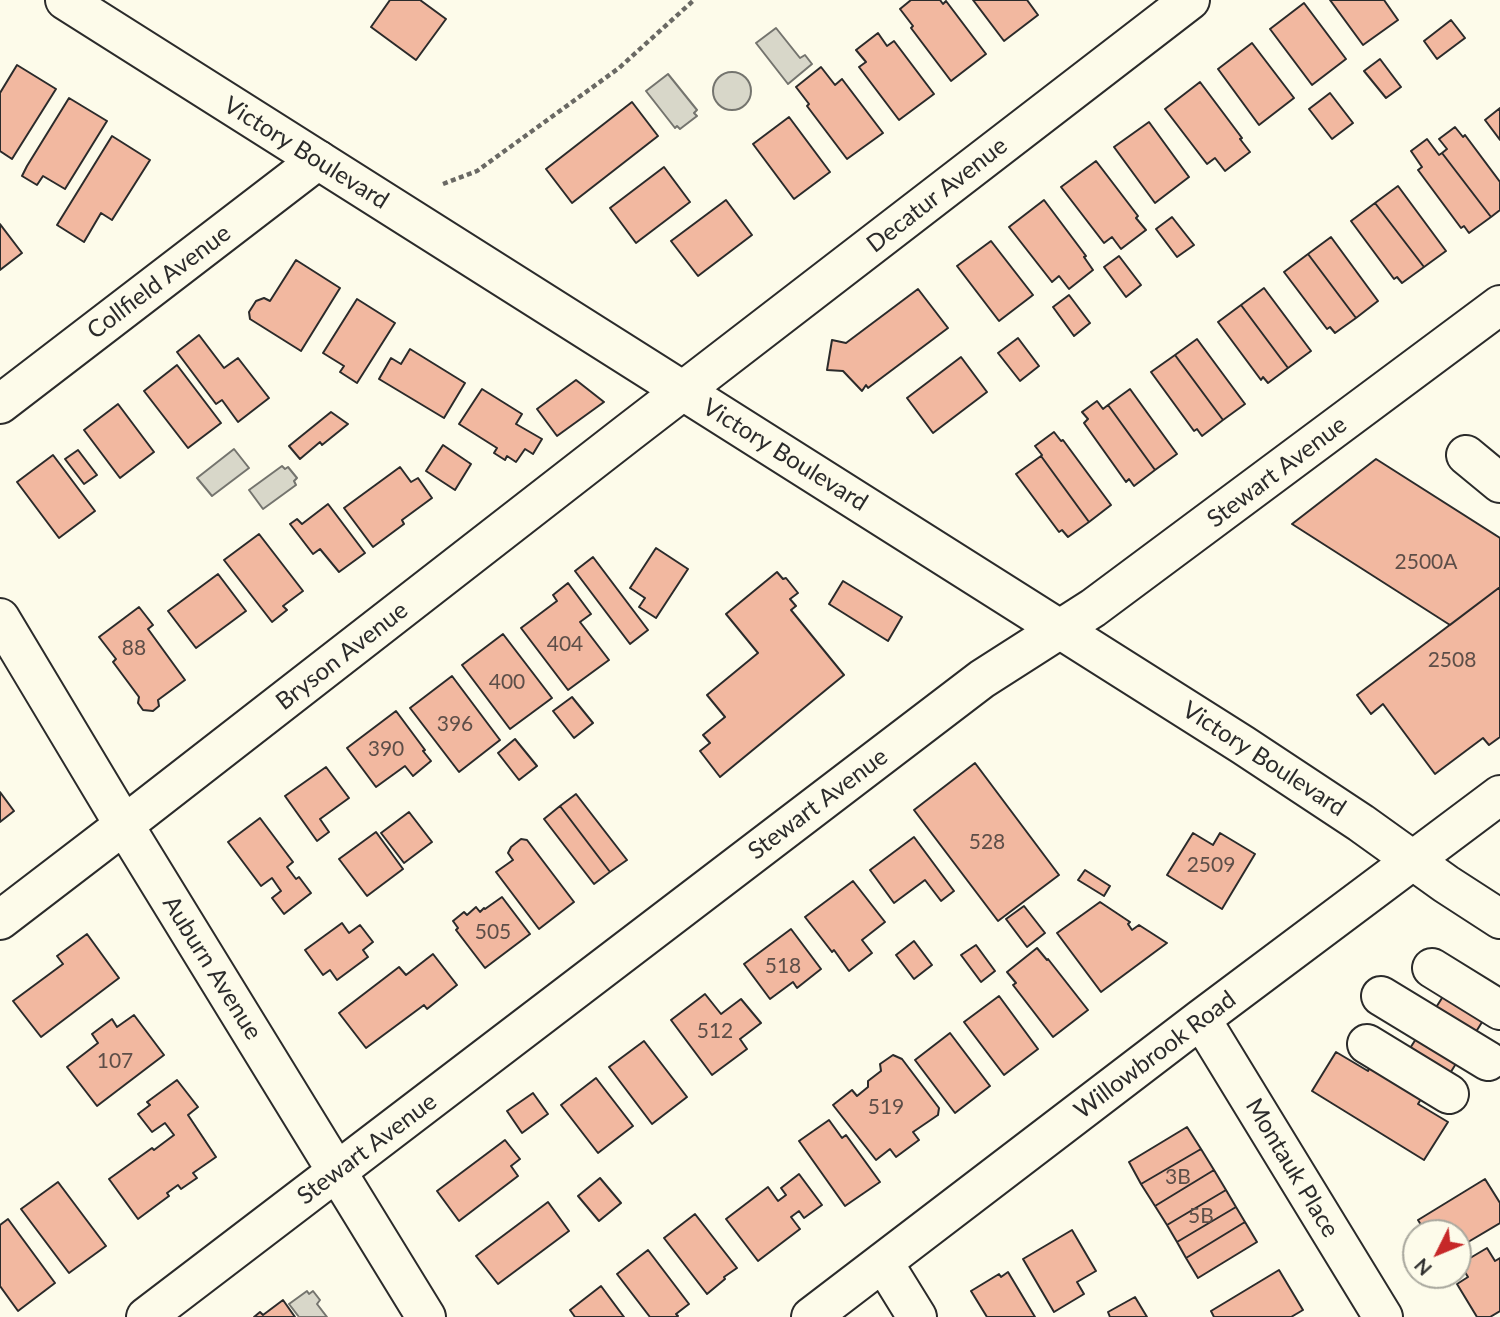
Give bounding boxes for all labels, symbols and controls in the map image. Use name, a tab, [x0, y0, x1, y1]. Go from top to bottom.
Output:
street label: Victory Boulevard	[218, 91, 394, 215]
street label: Decatur Avenue	[861, 131, 1013, 259]
street label: Collfield Avenue	[82, 219, 236, 345]
street label: Victory Boulevard	[697, 393, 873, 517]
street label: Stewart Avenue	[1202, 410, 1352, 534]
house number: 2500A	[1395, 549, 1457, 575]
street label: Bryson Avenue	[270, 596, 414, 716]
house number: 404	[547, 631, 583, 657]
house number: 88	[122, 635, 146, 661]
house number: 2508	[1428, 647, 1476, 673]
house number: 400	[489, 669, 525, 695]
street label: Victory Boulevard	[1177, 695, 1351, 823]
house number: 396	[437, 711, 473, 737]
house number: 390	[368, 736, 404, 762]
street label: Stewart Avenue	[743, 742, 893, 866]
house number: 528	[969, 829, 1005, 855]
house number: 2509	[1187, 852, 1235, 878]
street label: Auburn Avenue	[156, 891, 268, 1045]
house number: 505	[475, 919, 511, 945]
house number: 518	[765, 953, 801, 979]
street label: Willowbrook Road	[1069, 985, 1241, 1125]
house number: 512	[697, 1018, 733, 1044]
house number: 107	[97, 1048, 133, 1074]
street label: Stewart Avenue	[292, 1087, 442, 1211]
street label: Montauk Place	[1239, 1093, 1345, 1243]
house number: 519	[868, 1094, 904, 1120]
house number: 3B	[1165, 1164, 1191, 1190]
house number: 5B	[1188, 1203, 1214, 1229]
north arrow	[1402, 1219, 1472, 1289]
text: N	[1409, 1254, 1436, 1281]

